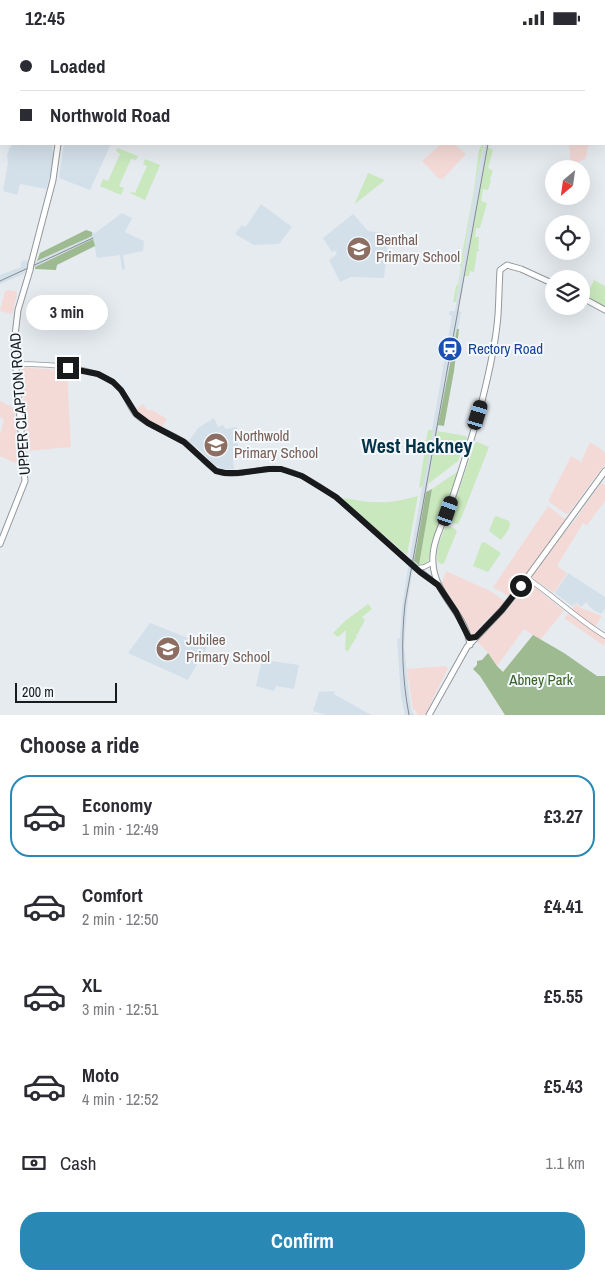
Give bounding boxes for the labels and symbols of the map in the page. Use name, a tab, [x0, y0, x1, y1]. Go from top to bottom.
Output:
north arrow	[545, 160, 590, 205]
place label: Benthal Primary School	[376, 229, 460, 267]
school or university icon: Benthal Primary School	[346, 236, 372, 262]
callout: 3 min	[27, 295, 109, 331]
street label: UPPER CLAPTON ROAD	[4, 332, 35, 476]
station icon: Rectory Road	[437, 336, 463, 362]
place label: Rectory Road	[468, 338, 543, 359]
route end	[57, 357, 79, 379]
car	[466, 398, 489, 432]
place label: Northwold Primary School	[234, 425, 318, 463]
school or university icon: Northwold Primary School	[203, 432, 229, 458]
district label: West Hackney	[362, 432, 473, 459]
car	[436, 494, 459, 528]
route start	[510, 575, 532, 597]
place label: Jubilee Primary School	[186, 629, 270, 667]
school or university icon: Jubilee Primary School	[155, 636, 181, 662]
park label: Abney Park	[508, 669, 574, 690]
scale bar	[15, 680, 118, 703]

